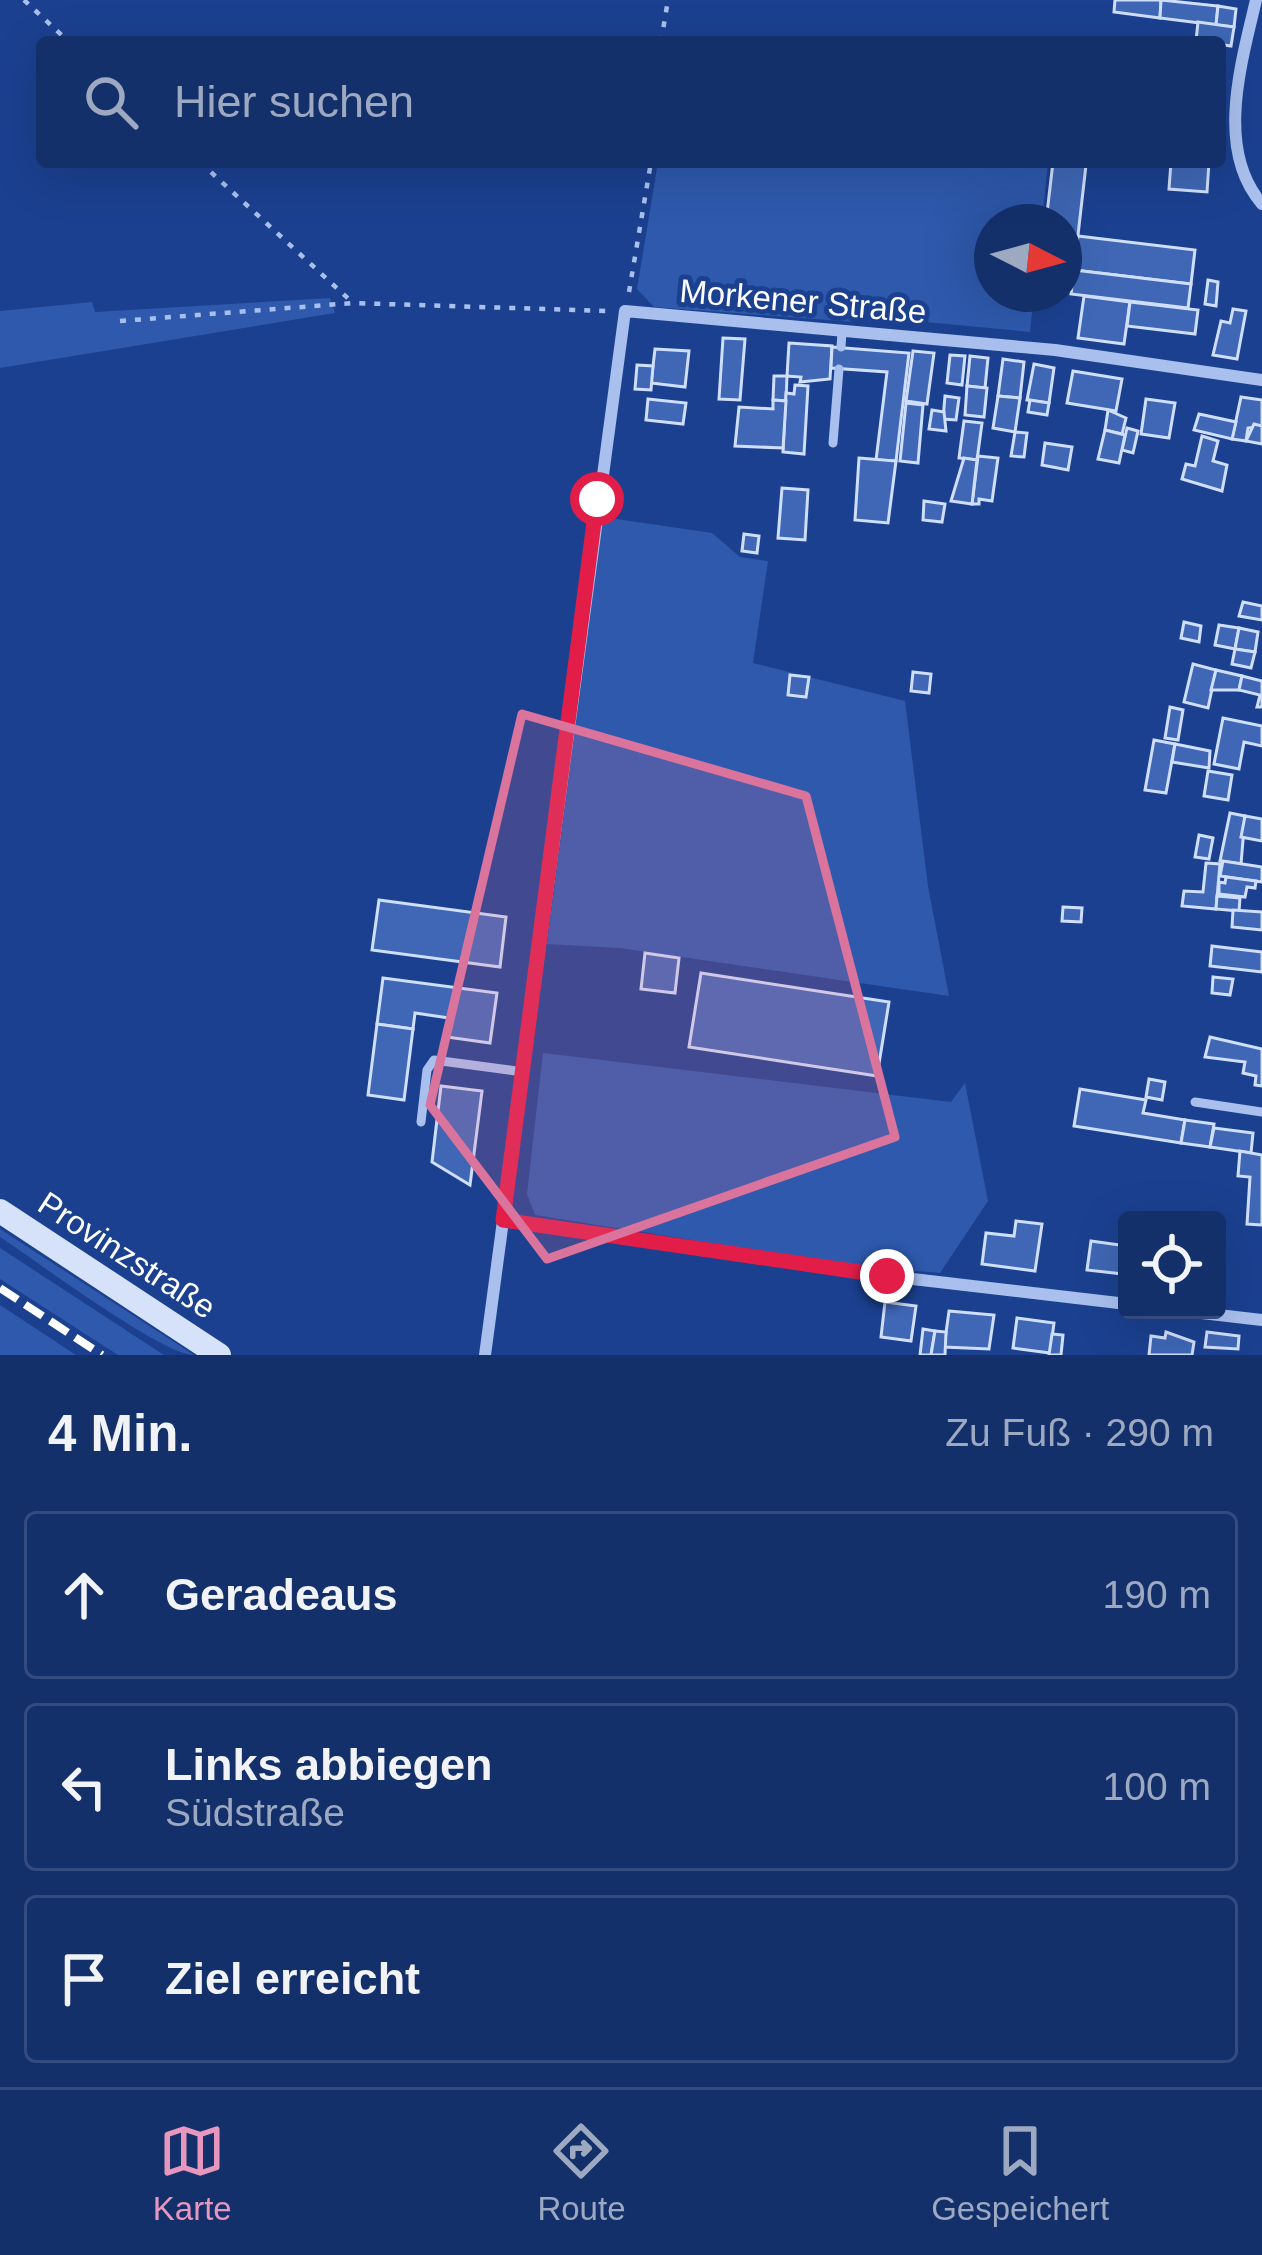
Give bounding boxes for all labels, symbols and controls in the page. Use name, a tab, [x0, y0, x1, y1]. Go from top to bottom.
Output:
search box	[36, 36, 1226, 168]
icon: search	[78, 69, 144, 135]
text: Hier suchen	[174, 76, 414, 127]
north arrow	[974, 204, 1082, 312]
street label: Morkener Straße	[678, 272, 928, 330]
route start	[570, 472, 624, 526]
street label: Provinzstraße	[32, 1184, 222, 1326]
map controls	[1118, 1211, 1226, 1319]
button: locate	[1118, 1211, 1226, 1319]
route end	[860, 1249, 914, 1303]
text: 4 Min.	[48, 1405, 193, 1462]
text: Zu Fuß · 290 m	[945, 1411, 1214, 1454]
icon: ahead	[51, 1562, 117, 1628]
text: Geradeaus	[165, 1569, 398, 1620]
text: 190 m	[1103, 1573, 1211, 1616]
text: Links abbiegen	[165, 1739, 493, 1790]
icon: left	[51, 1754, 117, 1820]
text: 100 m	[1103, 1765, 1211, 1808]
text: Südstraße	[165, 1791, 345, 1834]
icon: arrive	[51, 1946, 117, 2012]
text: Ziel erreicht	[165, 1953, 420, 2004]
tab: Karte	[153, 2118, 232, 2228]
tab: Route	[537, 2118, 625, 2228]
tab: Gespeichert	[931, 2118, 1109, 2228]

